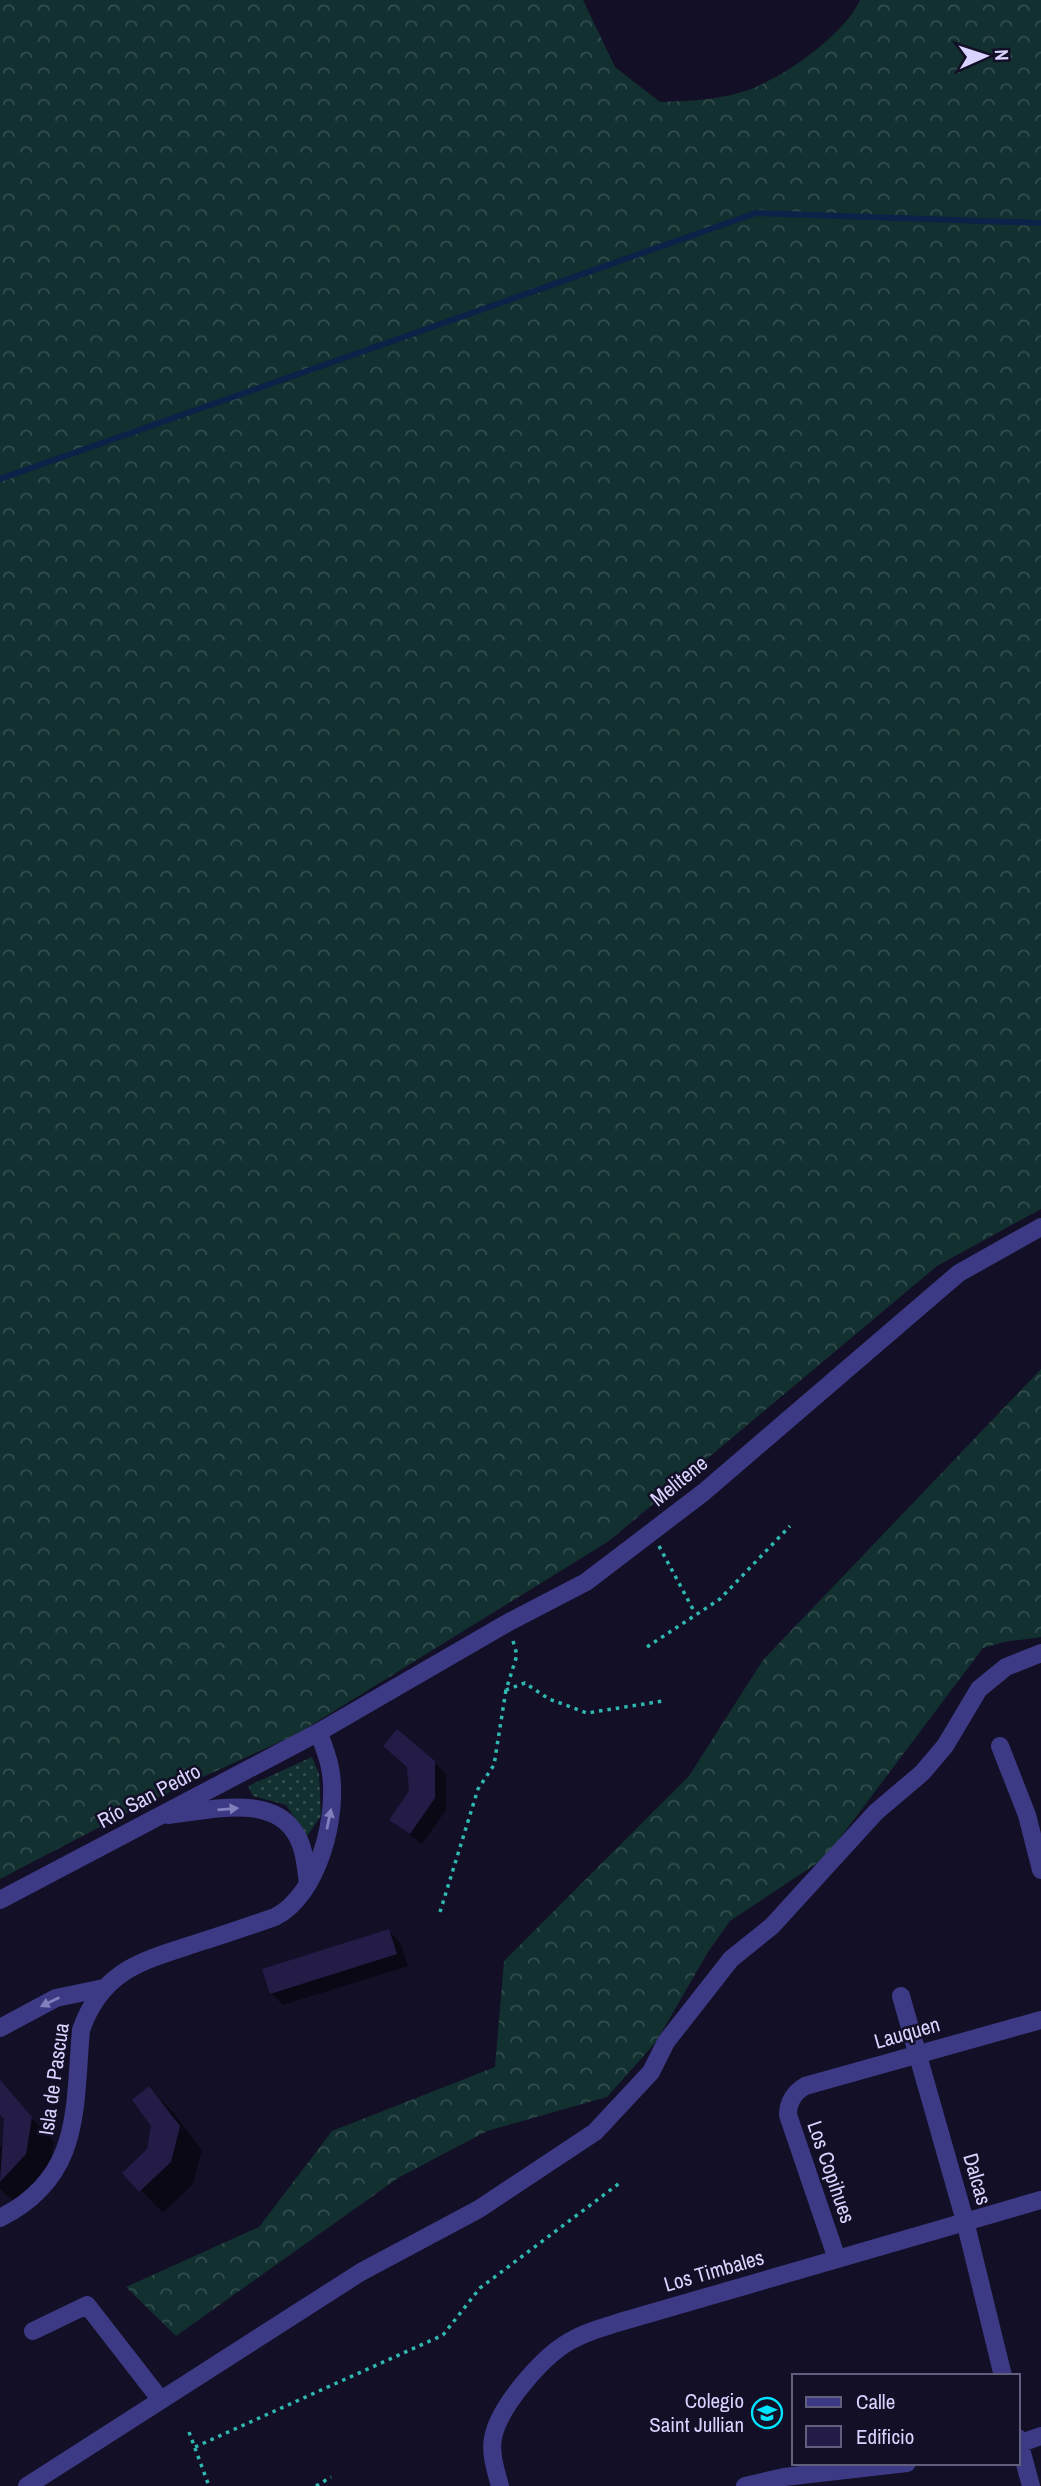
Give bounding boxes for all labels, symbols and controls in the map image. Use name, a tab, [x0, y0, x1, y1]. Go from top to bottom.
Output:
north arrow	[950, 21, 1020, 91]
text: N	[989, 49, 1015, 61]
street label: Melitene	[644, 1449, 713, 1513]
street label: Río San Pedro	[92, 1756, 205, 1835]
one-way arrow	[217, 1803, 239, 1814]
one-way arrow	[323, 1808, 334, 1830]
one-way arrow	[40, 1996, 60, 2008]
street label: Lauquen	[871, 2009, 943, 2056]
street label: Isla de Pascua	[31, 2021, 76, 2137]
street label: Los Copihues	[800, 2117, 862, 2227]
street label: Dalcas	[956, 2150, 999, 2208]
street label: Los Timbales	[661, 2242, 767, 2299]
legend	[792, 2374, 1020, 2465]
place label: Colegio Saint Jullian	[649, 2386, 744, 2439]
text: Calle	[856, 2387, 895, 2416]
school or university icon: Colegio Saint Jullian	[750, 2396, 784, 2430]
text: Edificio	[856, 2422, 914, 2451]

